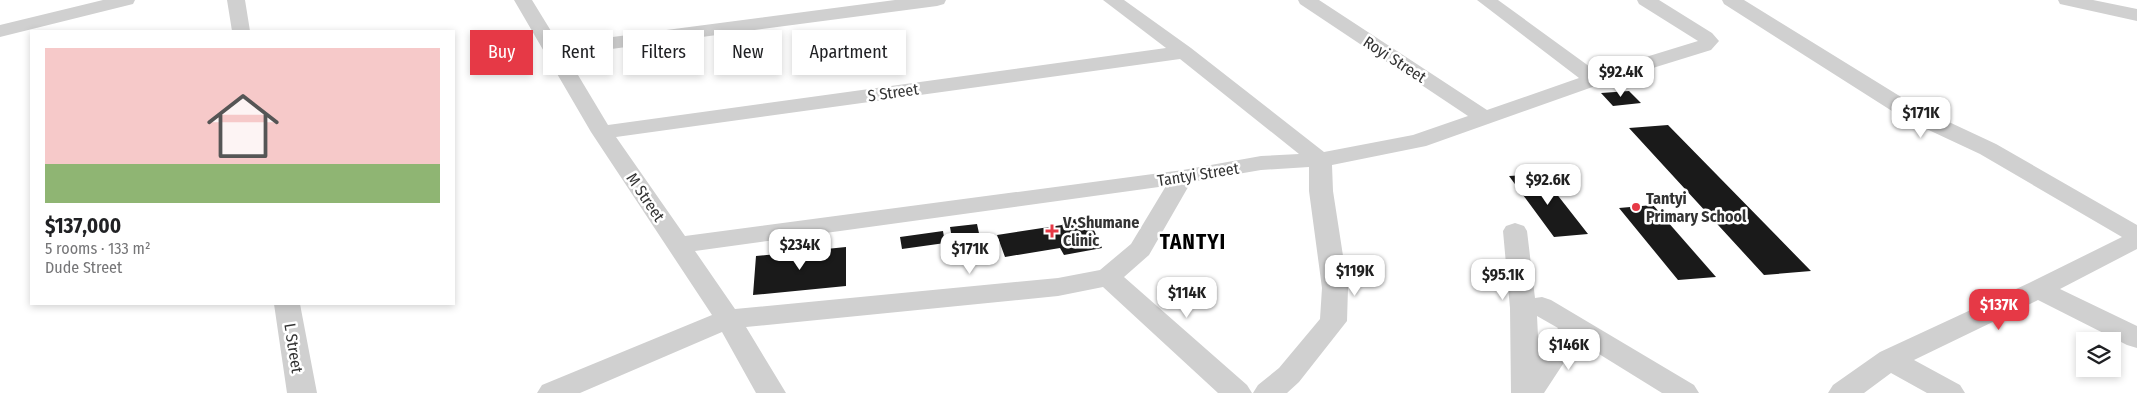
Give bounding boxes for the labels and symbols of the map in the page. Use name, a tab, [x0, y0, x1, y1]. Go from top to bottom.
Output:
street label: Royi Street	[1360, 32, 1430, 87]
pin: $92.4K	[1580, 56, 1662, 98]
street label: S Street	[866, 79, 920, 105]
pin: $171K	[1886, 96, 1956, 139]
street label: Tantyi Street	[1156, 159, 1241, 190]
pin: $92.6K	[1507, 164, 1589, 206]
street label: M Street	[622, 169, 669, 226]
place label: Tantyi Primary School	[1646, 189, 1747, 226]
marker: Tantyi Primary School	[1630, 201, 1642, 213]
place label: V. Shumane Clinic	[1062, 213, 1139, 250]
marker: V. Shumane Clinic	[1045, 224, 1059, 238]
pin: $234K	[765, 228, 835, 271]
district label: TANTYI	[1160, 229, 1226, 255]
pin: $171K	[935, 232, 1005, 275]
pin: $119K	[1320, 254, 1390, 297]
pin: $95.1K	[1462, 258, 1544, 301]
pin: $114K	[1152, 276, 1222, 319]
pin: $137K	[1964, 288, 2034, 331]
street label: L Street	[280, 322, 307, 375]
pin: $146K	[1534, 328, 1604, 371]

